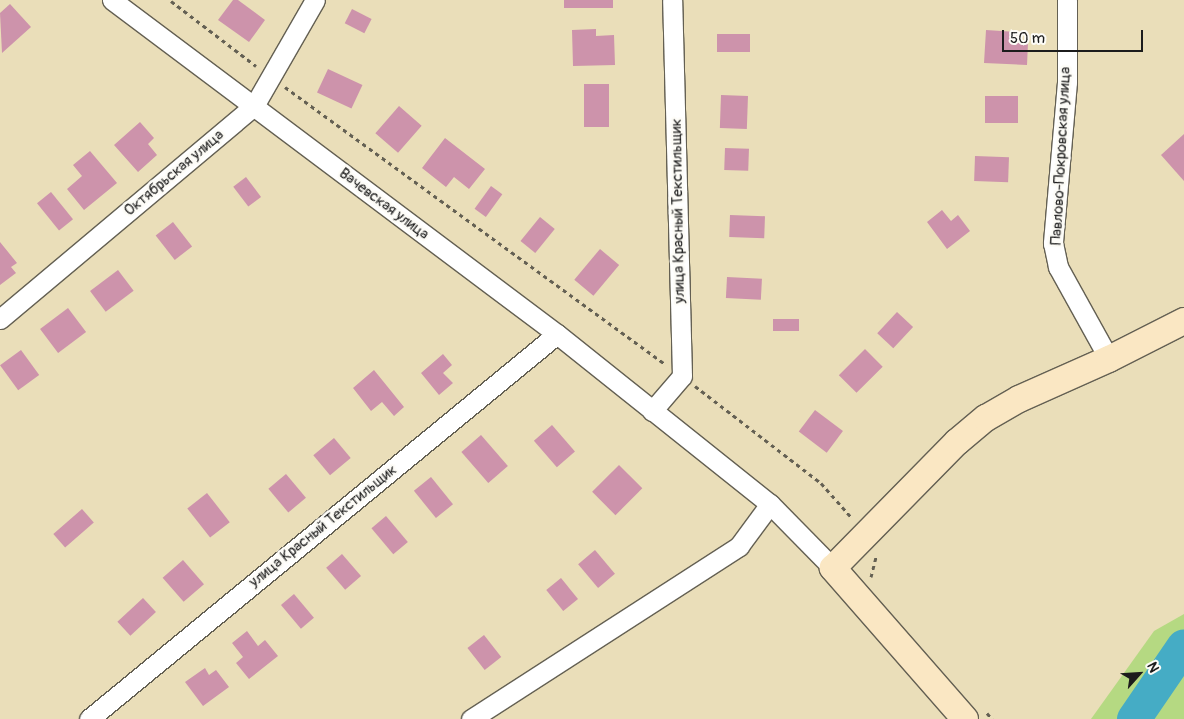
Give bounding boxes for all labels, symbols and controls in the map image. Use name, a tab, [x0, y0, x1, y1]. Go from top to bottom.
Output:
scale bar	[1004, 20, 1145, 52]
text: 50 m	[1010, 29, 1045, 48]
street label: Павлово-Покровская улица	[1047, 66, 1075, 246]
street label: улица Красный Текстильщик	[667, 118, 689, 304]
street label: Октябрьская улица	[121, 126, 227, 220]
street label: Вачевская улица	[336, 164, 432, 244]
street label: улица Красный Текстильщик	[246, 461, 400, 591]
north arrow	[1114, 649, 1164, 699]
text: N	[1143, 659, 1163, 675]

